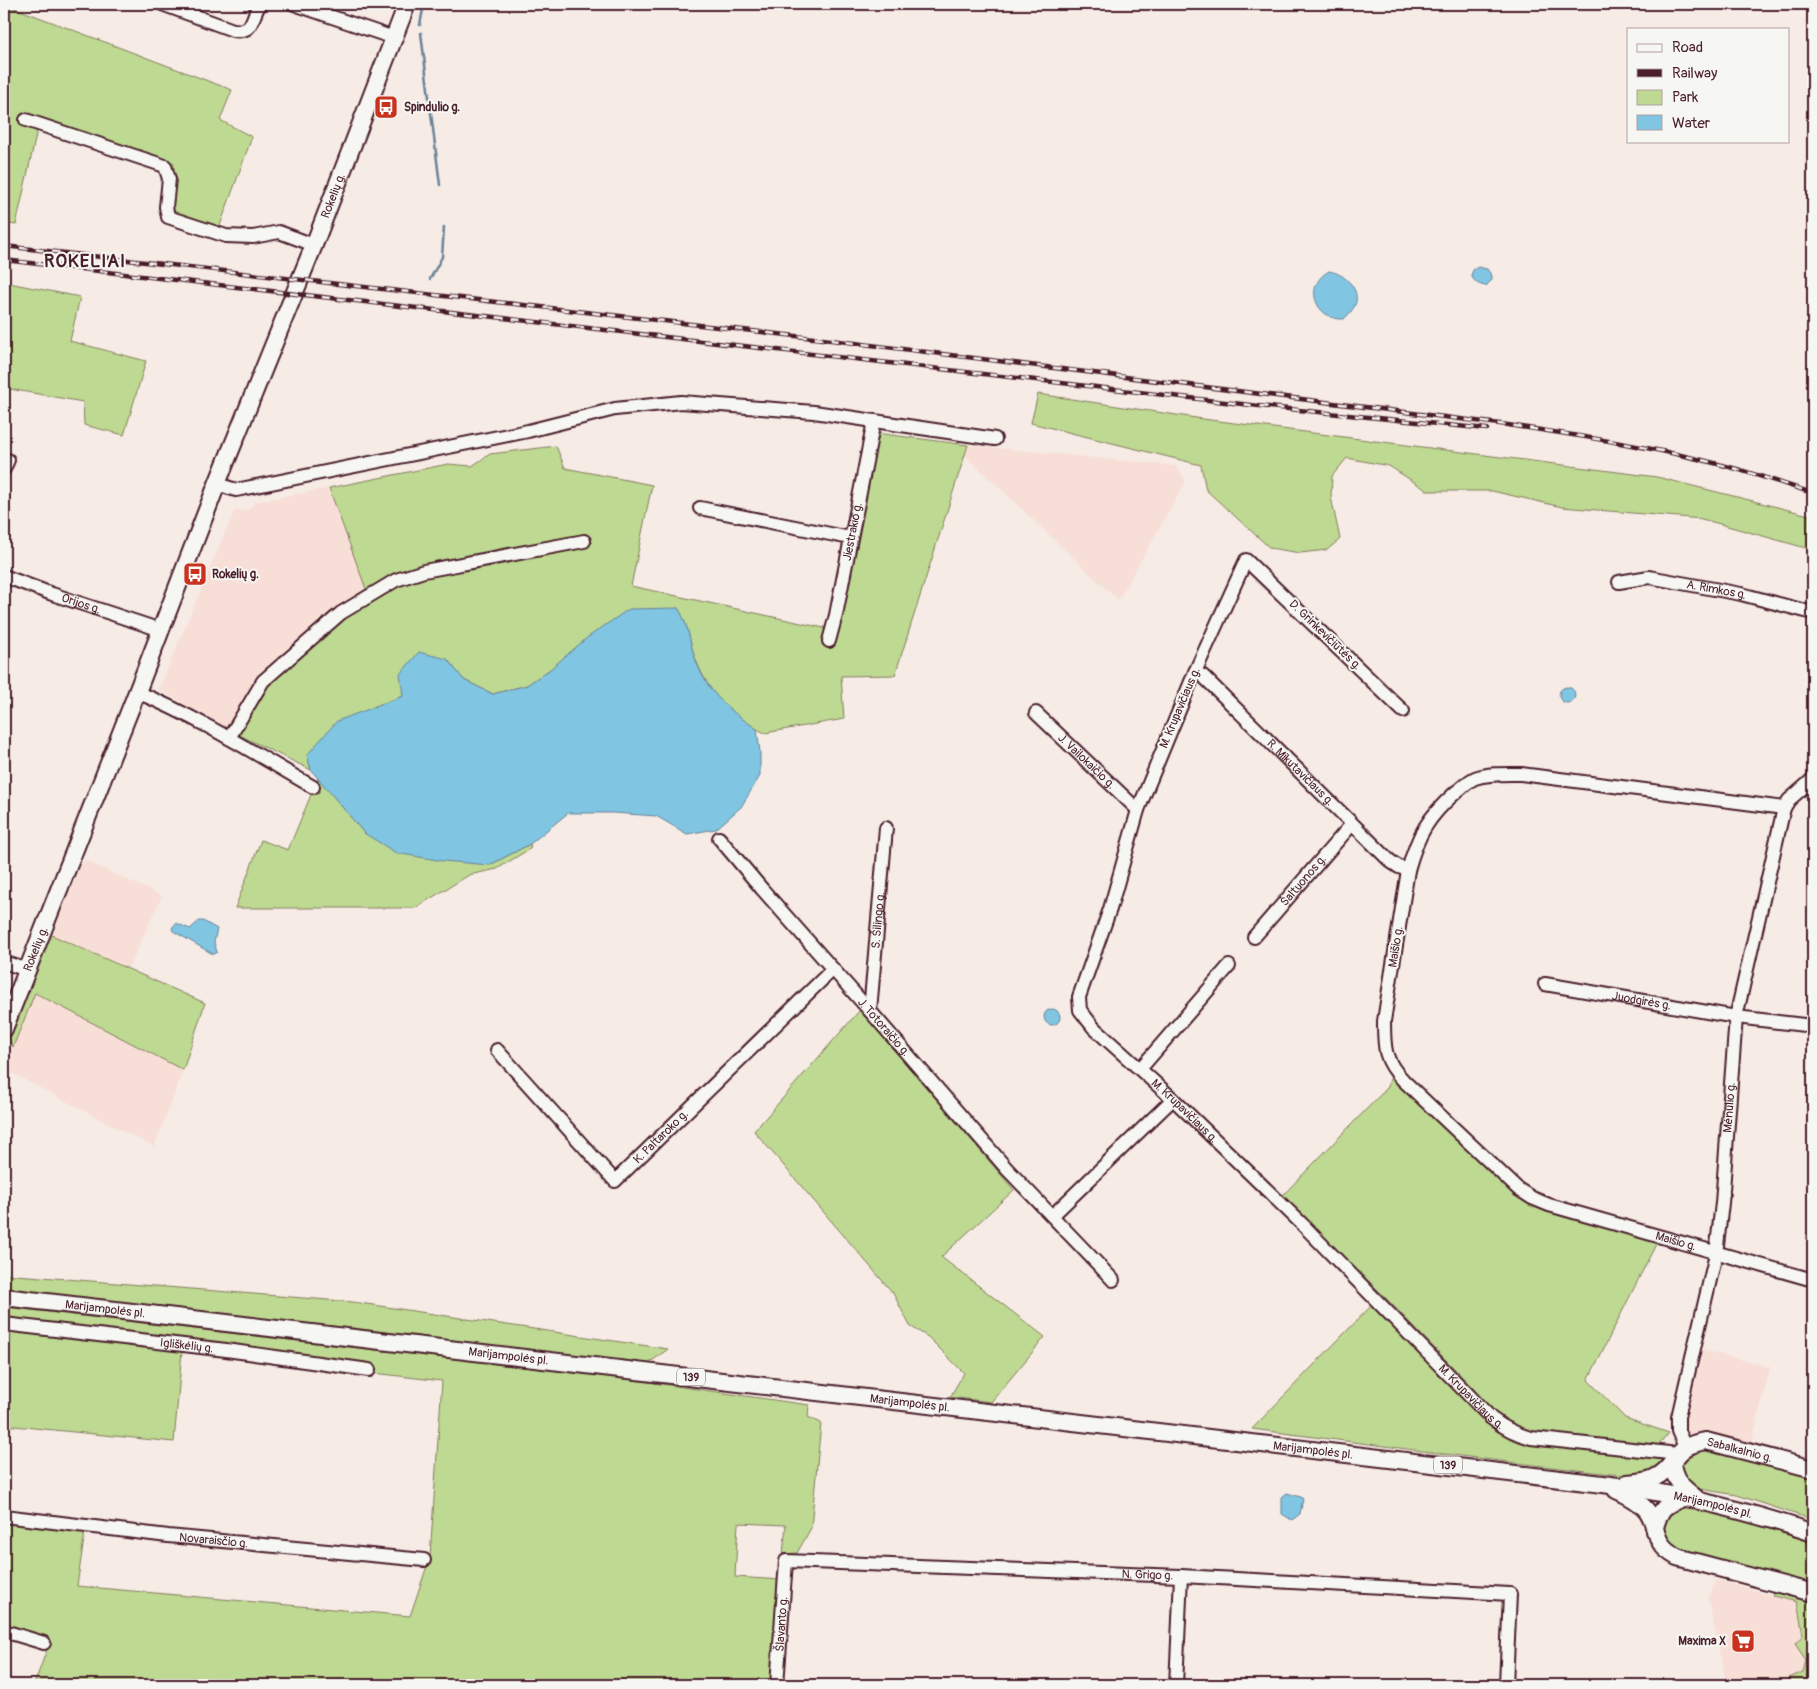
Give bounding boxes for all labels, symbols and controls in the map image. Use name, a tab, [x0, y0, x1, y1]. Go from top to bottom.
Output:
legend	[1627, 28, 1790, 142]
text: Road	[1672, 38, 1703, 57]
text: Railway	[1672, 64, 1718, 83]
text: Park	[1672, 88, 1699, 107]
bus stop icon: Spindulio g.	[373, 94, 399, 120]
place label: Spindulio g.	[404, 100, 460, 115]
text: Water	[1672, 114, 1711, 133]
street label: Rokelių g.	[318, 171, 348, 220]
district label: ROKELIAI	[44, 250, 126, 273]
street label: Jiestrakio g.	[839, 501, 865, 562]
bus stop icon: Rokelių g.	[182, 561, 208, 587]
place label: Rokelių g.	[212, 567, 259, 582]
street label: A. Rimkos g.	[1685, 577, 1748, 603]
street label: Orijos g.	[60, 590, 103, 617]
street label: D. Grinkevičiūtės g.	[1286, 597, 1364, 673]
street label: M. Krupavičiaus g.	[1156, 665, 1204, 751]
street label: J. Vailokaičio g.	[1055, 730, 1119, 792]
street label: R. Mikutavičiaus g.	[1264, 736, 1337, 809]
street label: Šaltuonos g.	[1276, 852, 1329, 909]
street label: S. Šilingo g.	[868, 891, 888, 949]
street label: Rokelių g.	[20, 924, 51, 974]
street label: Maišio g.	[1385, 925, 1407, 969]
street label: Juodgirės g.	[1611, 988, 1672, 1013]
street label: J. Totoraičio g.	[855, 995, 913, 1059]
street label: M. Krupavičiaus g.	[1148, 1076, 1221, 1146]
street label: Mėnulio g.	[1720, 1082, 1739, 1133]
street label: K. Paltaroko g.	[630, 1107, 691, 1167]
street label: Maišio g.	[1654, 1228, 1698, 1254]
street label: Marijampolės pl.	[64, 1297, 146, 1321]
street label: Igliškėlių g.	[159, 1335, 214, 1356]
street label: Marijampolės pl.	[468, 1344, 549, 1368]
street label: M. Krupavičiaus g.	[1435, 1361, 1507, 1433]
road number: 139	[677, 1368, 705, 1385]
street label: Marijampolės pl.	[869, 1391, 951, 1415]
street label: Sabalkalnio g.	[1705, 1434, 1774, 1466]
street label: Marijampolės pl.	[1272, 1438, 1354, 1462]
road number: 139	[1434, 1456, 1462, 1474]
street label: Marijampolės pl.	[1672, 1488, 1754, 1522]
street label: Novaraisčio g.	[178, 1530, 249, 1551]
street label: N. Grigo g.	[1121, 1566, 1173, 1583]
street label: Šlavanto g.	[771, 1596, 791, 1652]
supermarket icon: Maxima X	[1730, 1628, 1756, 1654]
place label: Maxima X	[1678, 1634, 1726, 1649]

